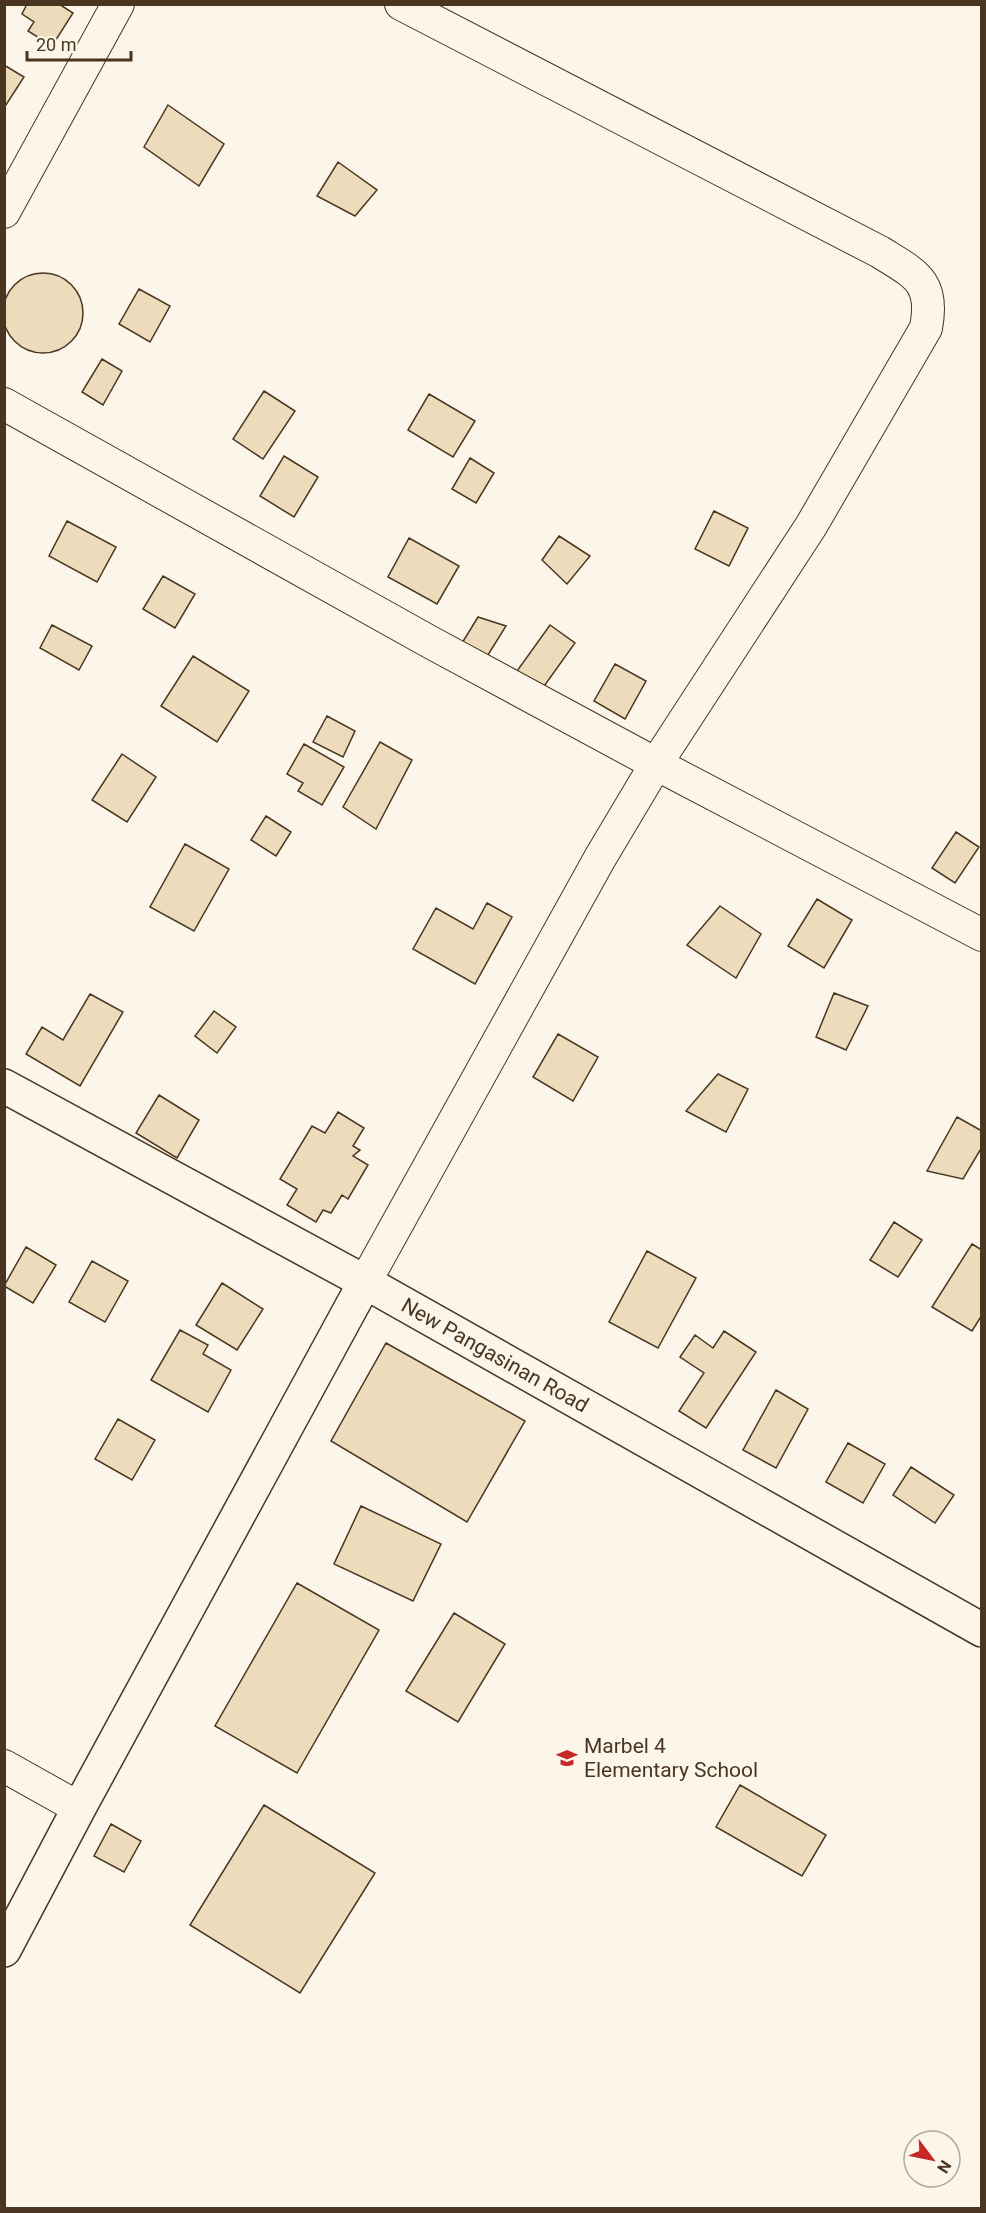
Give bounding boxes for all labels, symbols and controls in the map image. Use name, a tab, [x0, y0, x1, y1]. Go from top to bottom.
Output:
scale bar	[27, 24, 130, 62]
text: 20 m	[36, 34, 76, 55]
street label: New Pangasinan Road	[397, 1293, 593, 1417]
place label: Marbel 4 Elementary School	[584, 1734, 758, 1782]
school or university icon: Marbel 4 Elementary School	[555, 1746, 579, 1770]
north arrow	[902, 2129, 962, 2189]
text: N	[933, 2157, 955, 2177]

